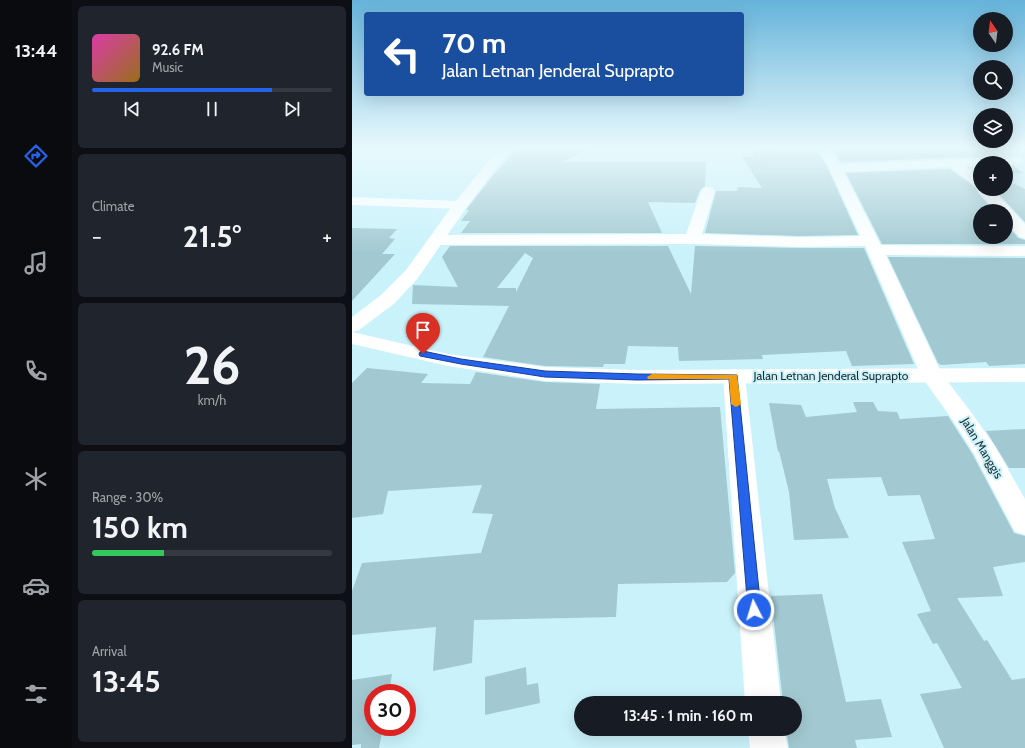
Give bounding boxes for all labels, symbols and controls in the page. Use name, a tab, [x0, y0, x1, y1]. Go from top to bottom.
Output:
north arrow	[973, 12, 1013, 52]
map controls	[973, 12, 1013, 244]
text: 70 m	[442, 26, 506, 60]
icon: left	[376, 28, 428, 80]
text: 13:44	[15, 40, 57, 62]
text: 92.6 FM	[152, 41, 204, 59]
text: Music	[152, 59, 183, 75]
text: Jalan Letnan Jenderal Suprapto	[442, 60, 674, 82]
button: search	[973, 60, 1013, 100]
icon: previous	[121, 98, 143, 120]
icon: pause	[201, 98, 223, 120]
icon: next	[281, 98, 303, 120]
button: layers	[973, 108, 1013, 148]
icon: directions	[22, 142, 50, 170]
button: +	[973, 156, 1013, 196]
text: Climate	[92, 198, 134, 214]
button: −	[973, 204, 1013, 244]
text: 21.5°	[183, 218, 241, 255]
text: −	[92, 223, 102, 250]
text: +	[322, 223, 332, 250]
icon: music	[22, 249, 50, 277]
pin	[406, 313, 440, 354]
icon: arrive	[412, 319, 434, 341]
text: 26	[184, 334, 240, 397]
icon: phone	[22, 357, 50, 385]
street label: Jalan Letnan Jenderal Suprapto	[753, 368, 909, 383]
text: km/h	[198, 392, 226, 408]
street label: Jalan Manggis	[958, 414, 1007, 481]
icon: climate	[22, 465, 50, 493]
text: Range · 30%	[92, 489, 163, 505]
text: 150 km	[92, 509, 188, 546]
icon: car	[22, 572, 50, 600]
position arrow	[733, 589, 775, 631]
text: Arrival	[92, 643, 127, 659]
text: 13:45	[92, 663, 161, 700]
icon: filters	[22, 680, 50, 708]
speed limit sign: 30	[364, 684, 416, 736]
text: 13:45 · 1 min · 160 m	[623, 707, 753, 725]

